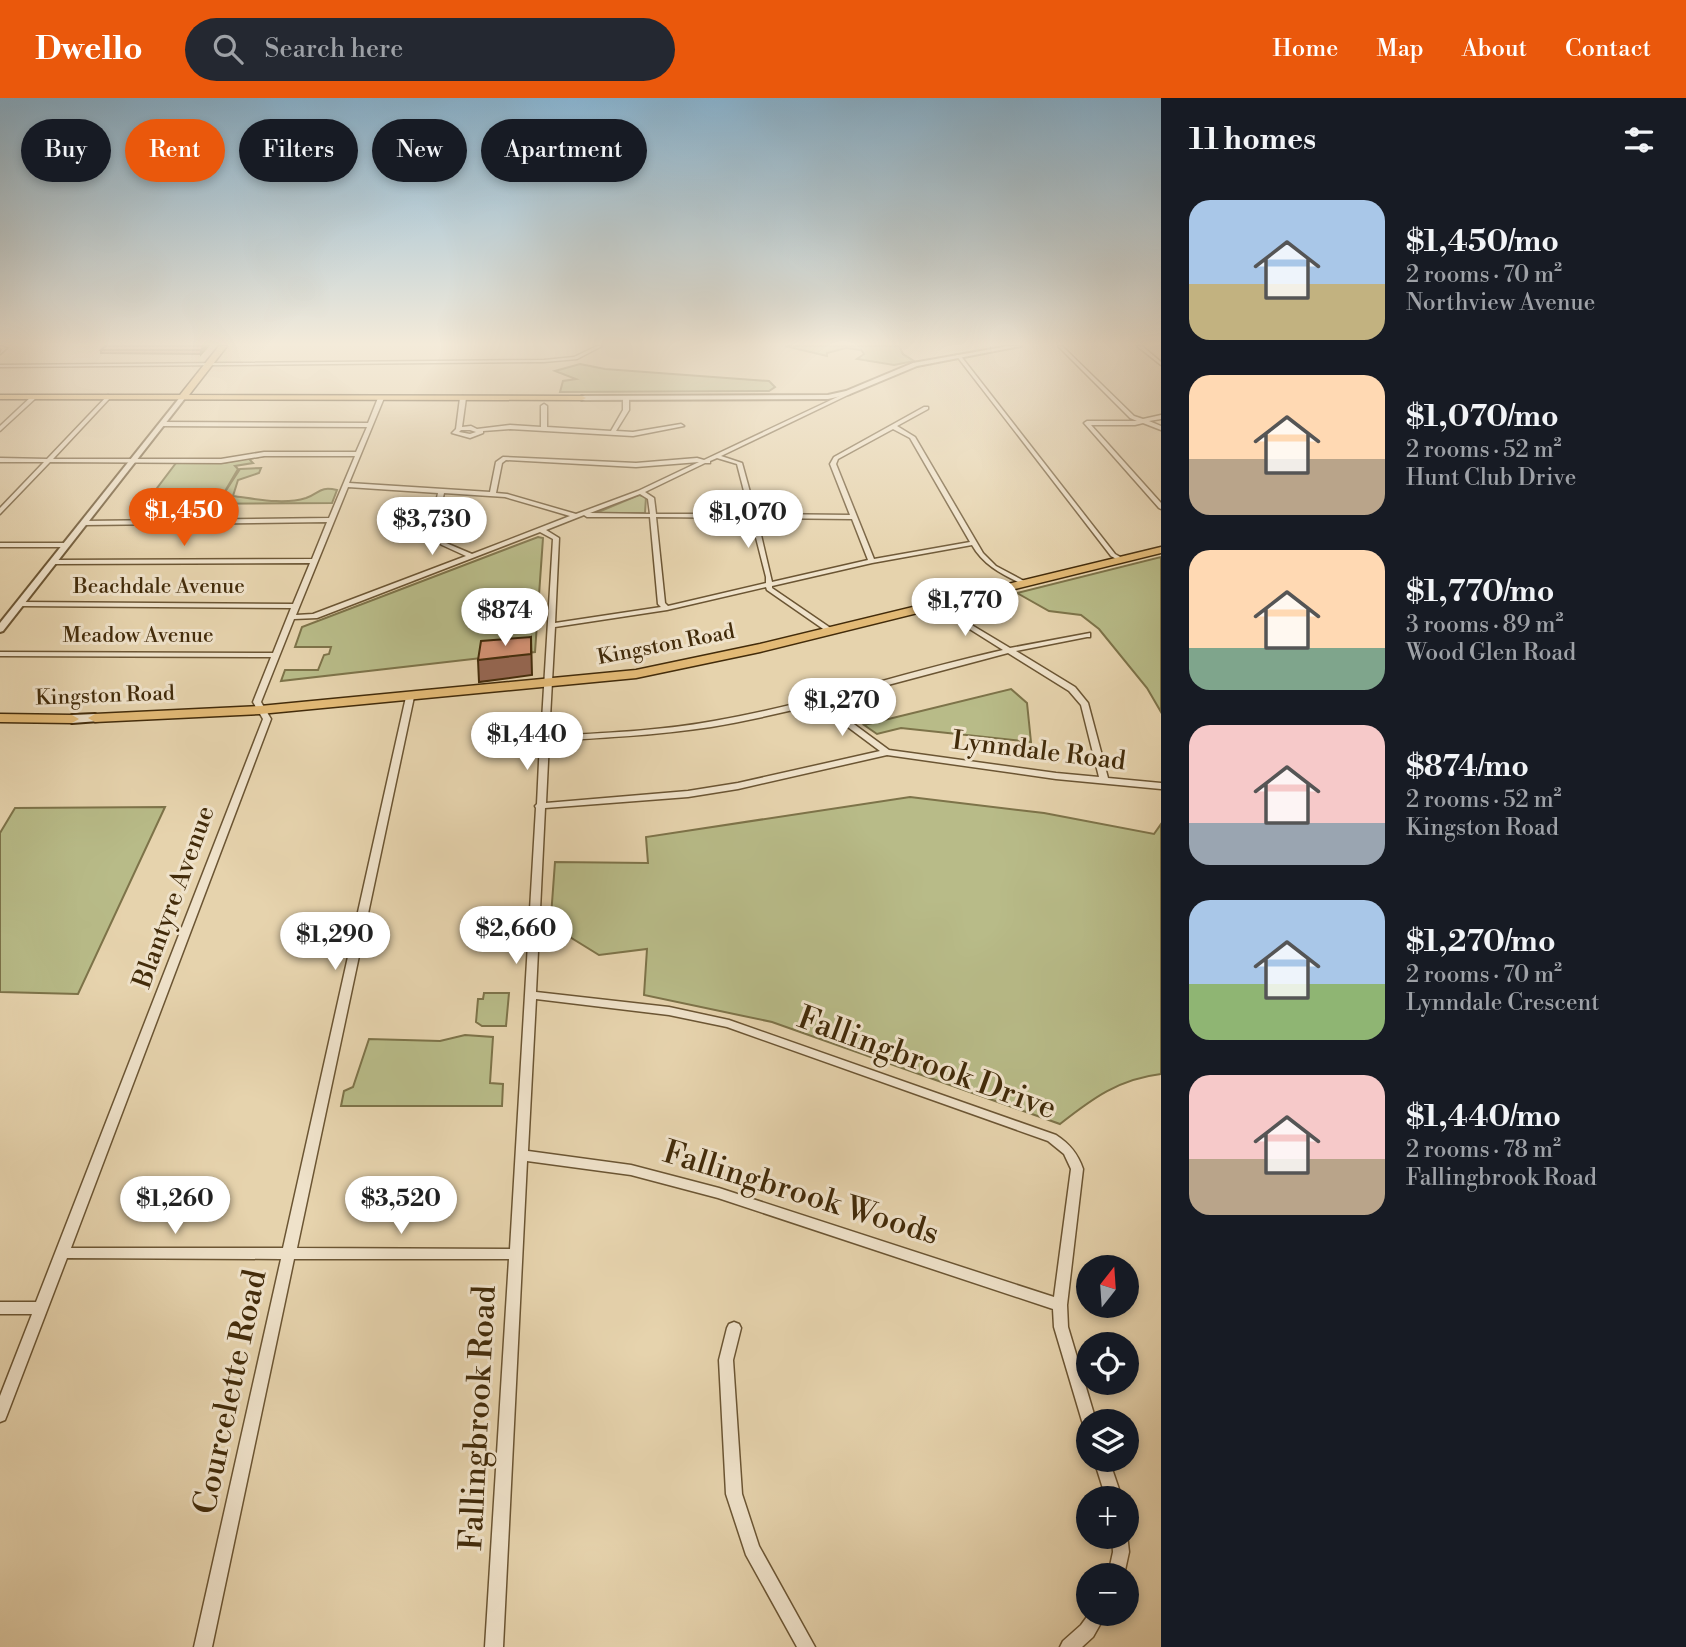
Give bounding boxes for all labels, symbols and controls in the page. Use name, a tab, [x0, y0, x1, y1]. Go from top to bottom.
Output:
search box	[185, 18, 675, 81]
text: Dwello	[35, 29, 143, 70]
icon: search	[209, 30, 247, 68]
text: Search here	[265, 33, 403, 65]
text: Home	[1273, 34, 1338, 64]
text: Map	[1376, 34, 1424, 64]
text: About	[1462, 34, 1527, 64]
text: Contact	[1565, 34, 1651, 64]
chip: Buy	[21, 119, 111, 182]
chip: Rent	[125, 119, 225, 182]
chip: Filters	[239, 119, 358, 182]
chip: New	[372, 119, 467, 182]
chip: Apartment	[481, 119, 647, 182]
text: 11 homes	[1189, 121, 1316, 159]
icon: filters	[1620, 121, 1658, 159]
text: $1,450/mo	[1406, 223, 1559, 261]
icon: home	[1245, 228, 1329, 312]
text: 2 rooms · 70 m²	[1406, 261, 1562, 289]
text: Northview Avenue	[1406, 289, 1595, 317]
text: $1,070/mo	[1406, 398, 1559, 436]
icon: home	[1245, 403, 1329, 487]
text: 2 rooms · 52 m²	[1406, 436, 1562, 464]
text: Hunt Club Drive	[1406, 464, 1576, 492]
pin: $1,450	[127, 489, 241, 548]
pin: $1,070	[691, 490, 805, 550]
text: $1,450	[145, 497, 223, 525]
pin: $3,730	[375, 498, 489, 557]
text: $1,070	[709, 499, 787, 527]
text: $3,730	[393, 506, 471, 534]
text: $1,770/mo	[1406, 573, 1554, 611]
street label: Beachdale Avenue	[72, 574, 245, 600]
pin: $1,770	[908, 578, 1022, 638]
icon: home	[1245, 578, 1329, 662]
text: $1,770	[928, 587, 1002, 615]
pin: $874	[464, 588, 546, 648]
text: $874	[477, 597, 533, 625]
text: 3 rooms · 89 m²	[1406, 611, 1563, 639]
street label: Kingston Road	[595, 619, 737, 671]
street label: Meadow Avenue	[62, 623, 214, 649]
text: Wood Glen Road	[1406, 639, 1576, 667]
pin: $1,270	[785, 678, 899, 738]
street label: Kingston Road	[35, 681, 175, 711]
text: $1,270	[804, 687, 880, 715]
pin: $1,440	[470, 712, 584, 772]
text: $1,440	[487, 721, 567, 749]
street label: Lynndale Road	[950, 724, 1128, 778]
text: $874/mo	[1406, 748, 1529, 786]
icon: home	[1245, 753, 1329, 837]
text: 2 rooms · 52 m²	[1406, 786, 1562, 814]
street label: Blantyre Avenue	[126, 801, 222, 993]
text: Kingston Road	[1406, 814, 1559, 842]
pin: $2,660	[459, 906, 573, 966]
pin: $1,290	[278, 912, 392, 972]
text: $2,660	[476, 915, 556, 943]
text: $1,290	[296, 921, 374, 949]
text: $1,270/mo	[1406, 923, 1556, 961]
icon: home	[1245, 928, 1329, 1012]
text: 2 rooms · 70 m²	[1406, 961, 1562, 989]
text: Lynndale Crescent	[1406, 989, 1599, 1017]
street label: Fallingbrook Drive	[792, 998, 1062, 1128]
text: $1,440/mo	[1406, 1098, 1561, 1136]
icon: home	[1245, 1103, 1329, 1187]
street label: Fallingbrook Woods	[658, 1132, 944, 1254]
text: 2 rooms · 78 m²	[1406, 1136, 1561, 1164]
text: Fallingbrook Road	[1406, 1164, 1597, 1192]
pin: $1,260	[118, 1176, 232, 1236]
pin: $3,520	[344, 1176, 458, 1236]
text: $1,260	[136, 1185, 214, 1213]
text: $3,520	[361, 1185, 441, 1213]
north arrow	[1076, 1255, 1139, 1318]
map controls	[1076, 1255, 1139, 1626]
street label: Courcelette Road	[185, 1266, 275, 1518]
street label: Fallingbrook Road	[451, 1284, 505, 1552]
button: locate	[1076, 1332, 1139, 1395]
button: layers	[1076, 1409, 1139, 1472]
button: +	[1076, 1486, 1139, 1549]
button: −	[1076, 1563, 1139, 1626]

